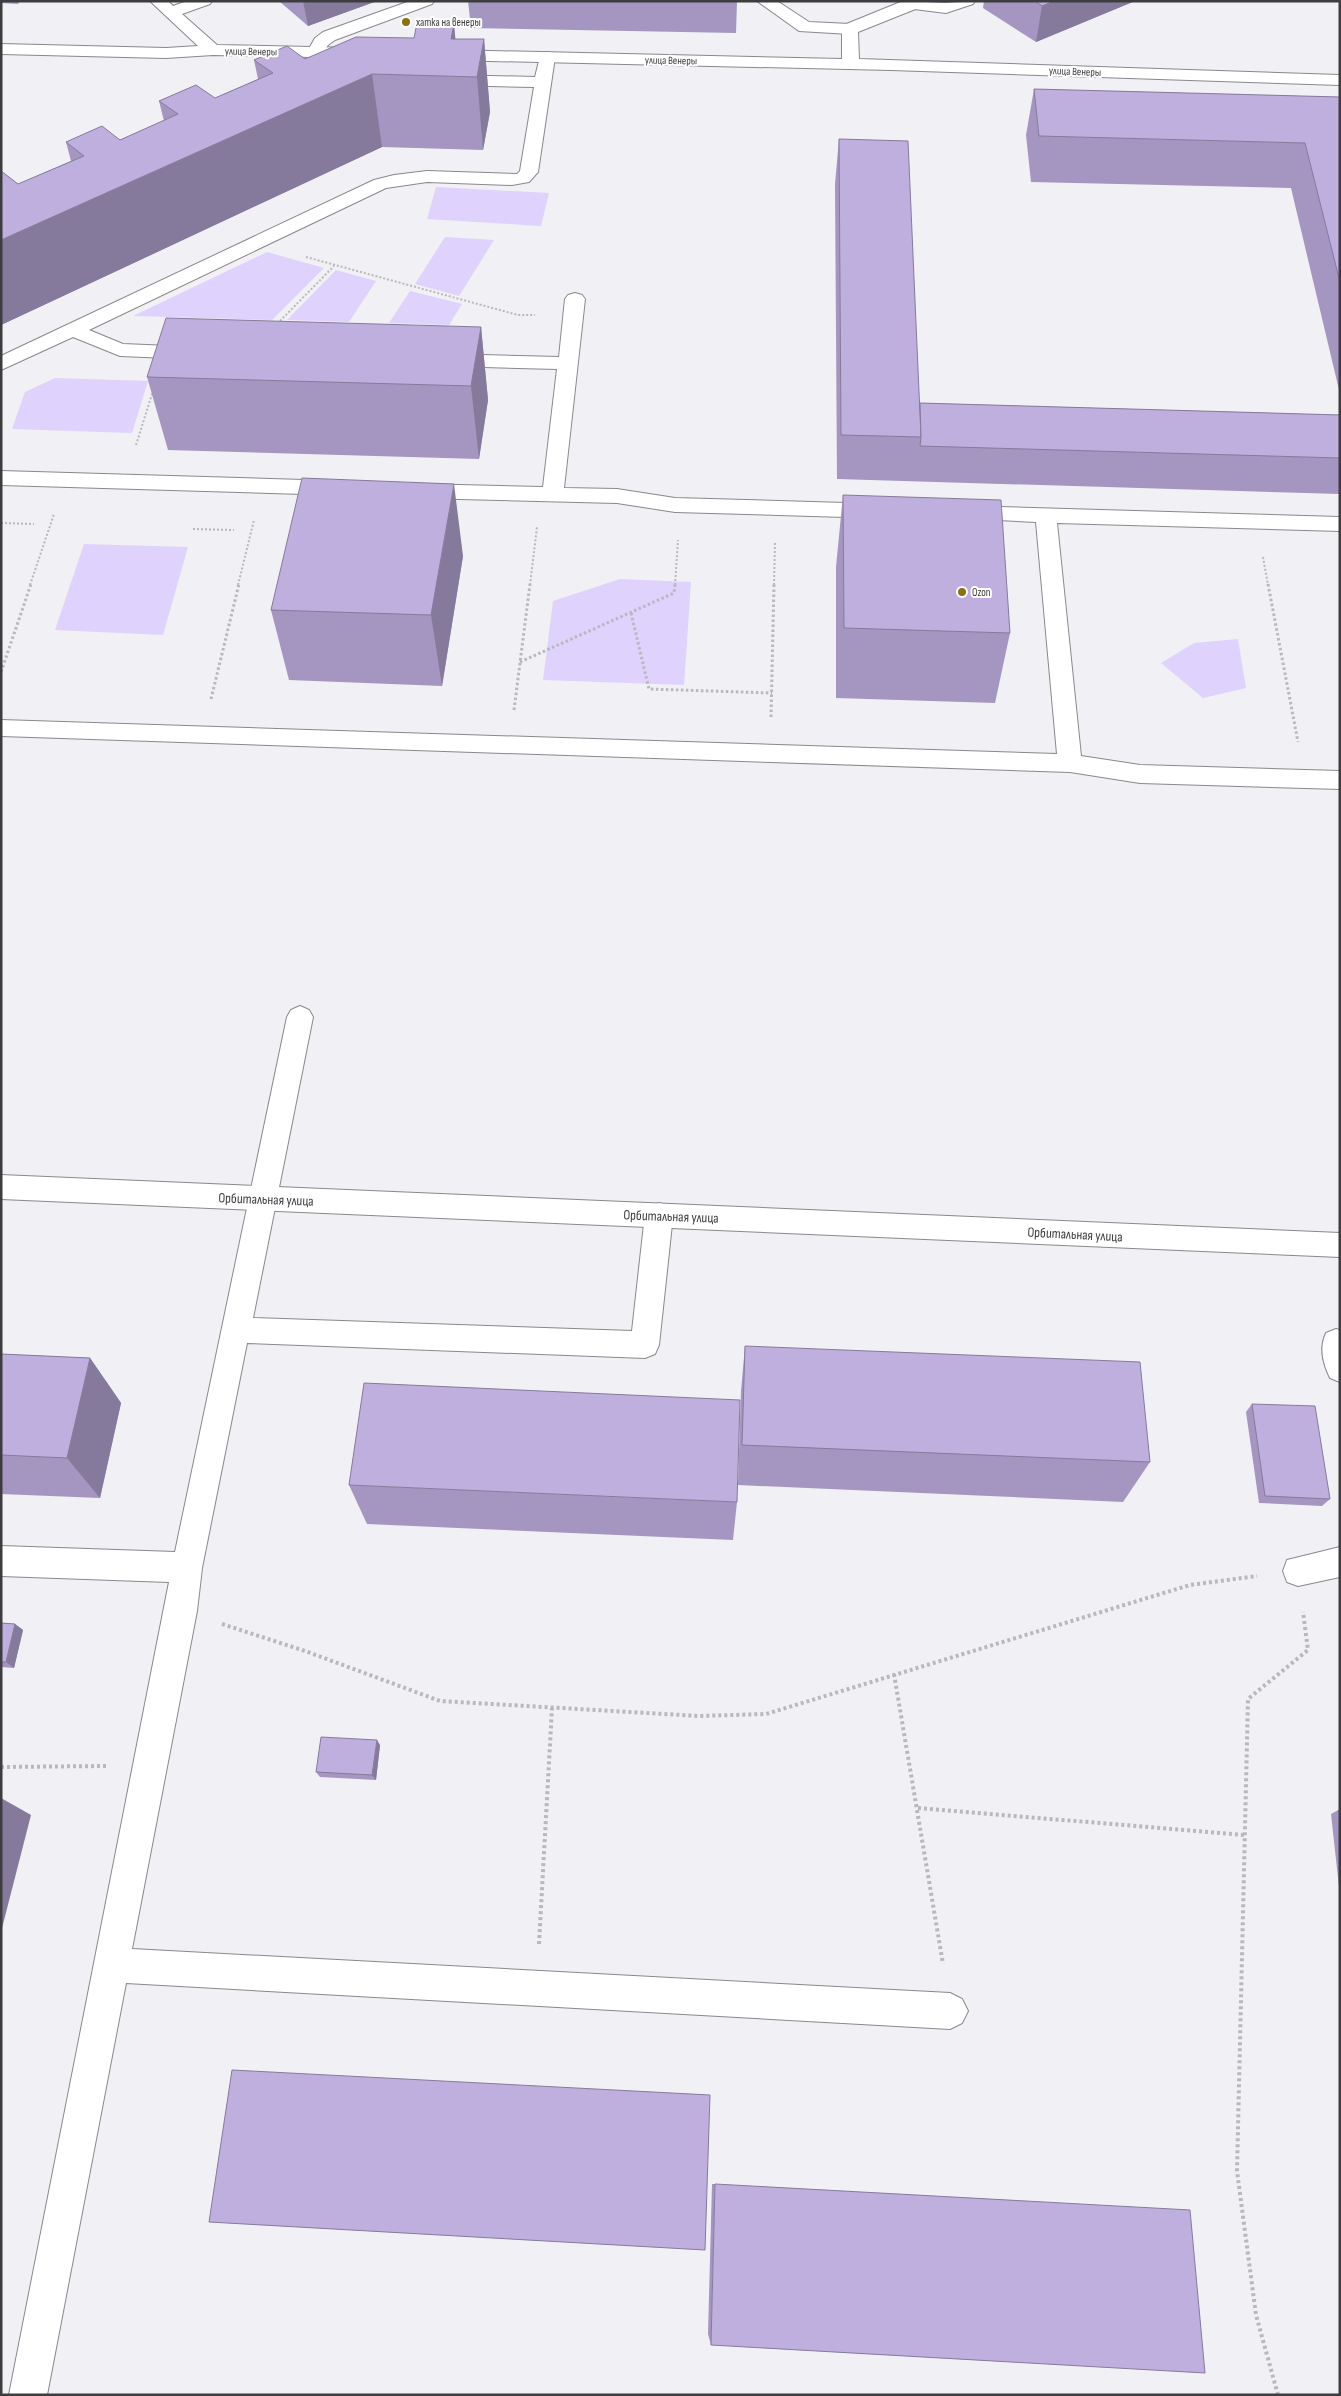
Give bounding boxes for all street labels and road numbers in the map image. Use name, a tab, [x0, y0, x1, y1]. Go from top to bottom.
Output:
street label: улица Венеры	[225, 45, 277, 58]
street label: улица Венеры	[645, 54, 697, 67]
street label: улица Венеры	[1049, 64, 1101, 79]
street label: Орбитальная улица	[218, 1189, 314, 1210]
street label: Орбитальная улица	[623, 1206, 719, 1227]
street label: Орбитальная улица	[1027, 1224, 1123, 1245]

